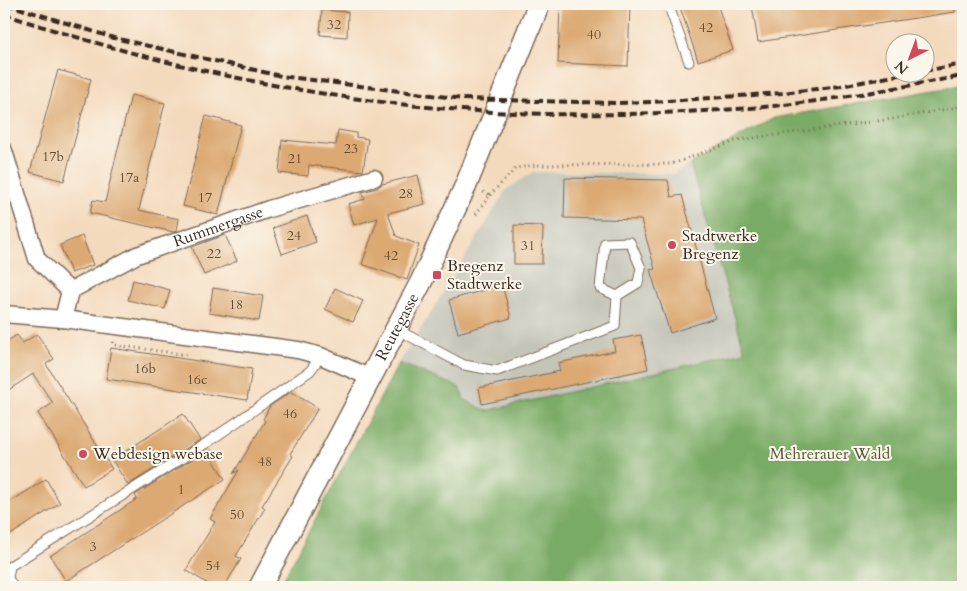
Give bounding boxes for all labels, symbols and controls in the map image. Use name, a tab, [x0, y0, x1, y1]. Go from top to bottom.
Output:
house number: 32	[327, 15, 341, 34]
house number: 42	[699, 18, 713, 37]
house number: 40	[587, 25, 601, 44]
north arrow	[884, 32, 934, 82]
text: N	[891, 56, 913, 78]
house number: 23	[344, 139, 358, 158]
house number: 17b	[42, 147, 64, 166]
house number: 21	[288, 149, 302, 168]
house number: 17a	[119, 168, 139, 187]
house number: 28	[399, 184, 413, 203]
house number: 17	[198, 188, 212, 207]
street label: Rummergasse	[170, 201, 266, 253]
place label: Stadtwerke Bregenz	[682, 225, 757, 265]
house number: 24	[287, 226, 301, 245]
house number: 31	[521, 236, 535, 255]
marker: Stadtwerke Bregenz	[666, 239, 678, 251]
house number: 22	[207, 244, 221, 263]
house number: 42	[384, 246, 398, 265]
place label: Bregenz Stadtwerke	[447, 255, 522, 295]
marker: Bregenz Stadtwerke	[431, 269, 443, 281]
street label: Reutegasse	[370, 289, 424, 365]
house number: 18	[229, 295, 243, 314]
house number: 16b	[134, 359, 156, 378]
house number: 16c	[187, 370, 207, 389]
house number: 46	[283, 404, 297, 423]
place label: Webdesign webase	[92, 443, 223, 465]
park label: Mehrerauer Wald	[770, 443, 891, 465]
marker: Webdesign webase	[77, 448, 89, 460]
house number: 48	[258, 452, 272, 471]
house number: 1	[177, 480, 185, 499]
house number: 50	[230, 505, 244, 524]
house number: 3	[89, 537, 97, 556]
house number: 54	[206, 556, 220, 575]

